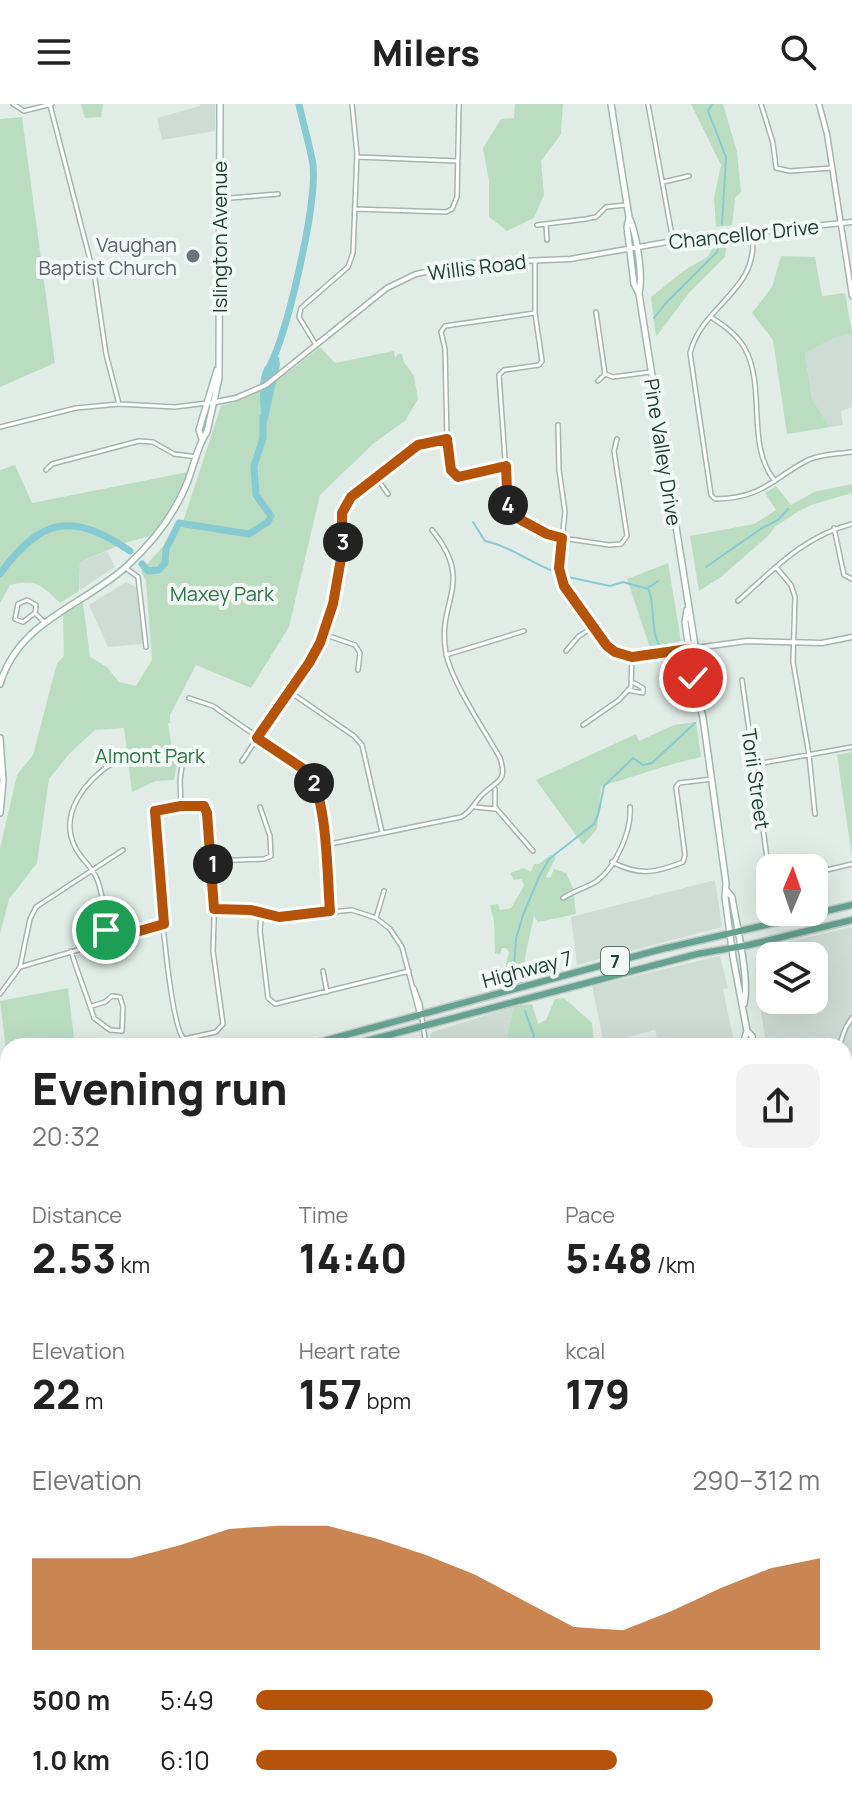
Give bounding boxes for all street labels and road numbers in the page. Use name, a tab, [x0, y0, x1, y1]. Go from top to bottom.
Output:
street label: Islington Avenue	[206, 161, 233, 313]
street label: Chancellor Drive	[668, 213, 820, 255]
street label: Willis Road	[426, 248, 528, 286]
street label: Pine Valley Drive	[638, 376, 688, 528]
street label: Torii Street	[736, 727, 776, 831]
street label: Highway 7	[479, 944, 575, 994]
road number: 7	[601, 947, 629, 975]

